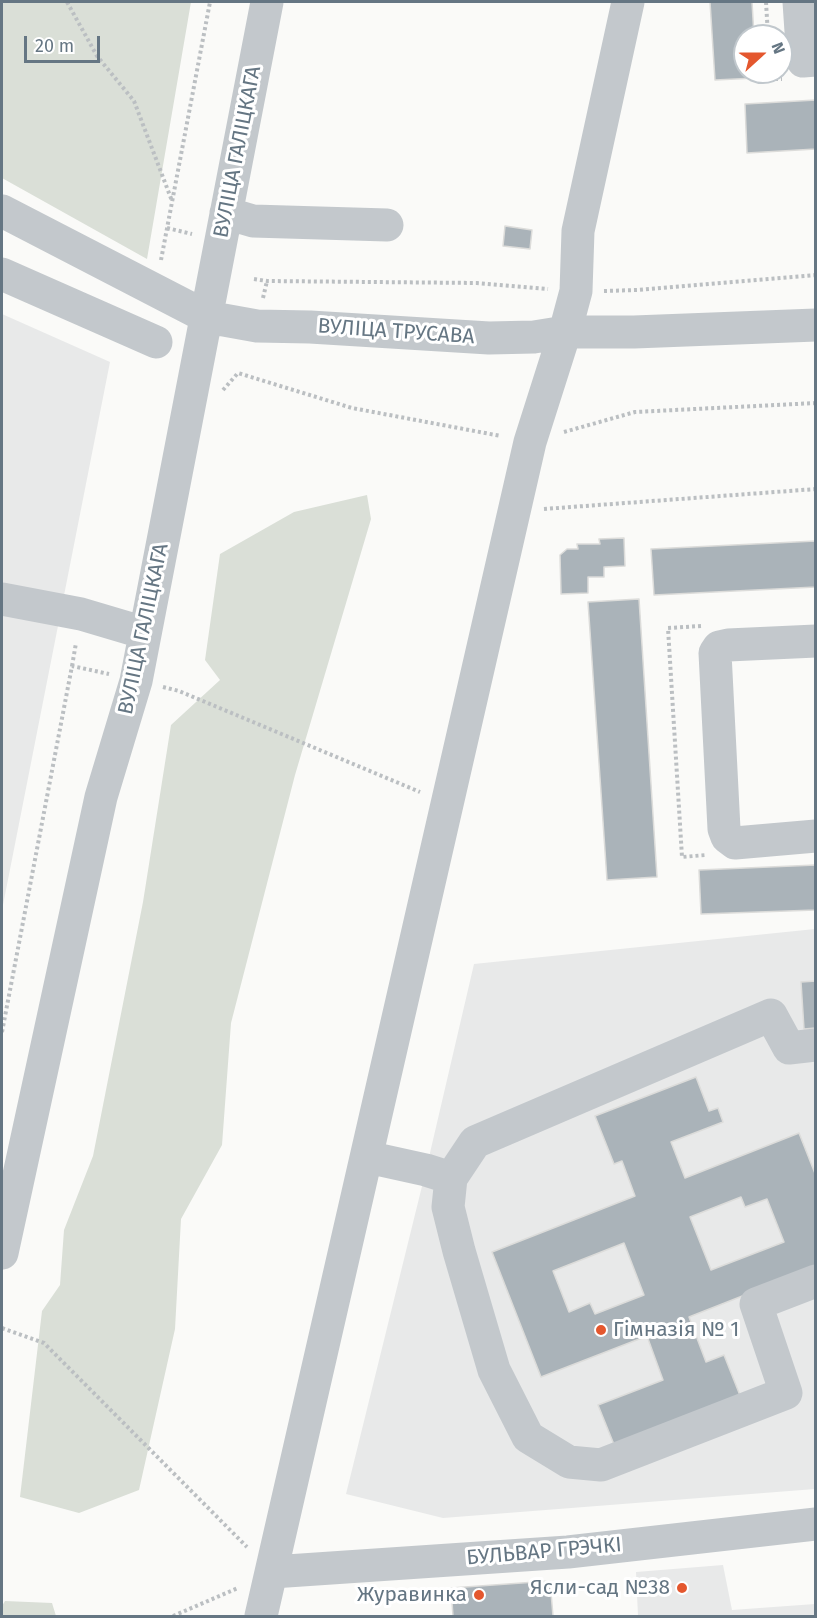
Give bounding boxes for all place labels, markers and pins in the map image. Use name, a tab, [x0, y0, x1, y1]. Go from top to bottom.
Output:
place label: Гімназія № 1	[613, 1317, 739, 1343]
marker: Гімназія № 1	[594, 1323, 608, 1337]
place label: Ясли-сад №38	[530, 1575, 670, 1601]
marker: Ясли-сад №38	[675, 1581, 689, 1595]
place label: Журавинка	[357, 1582, 467, 1608]
marker: Журавинка	[472, 1588, 486, 1602]

